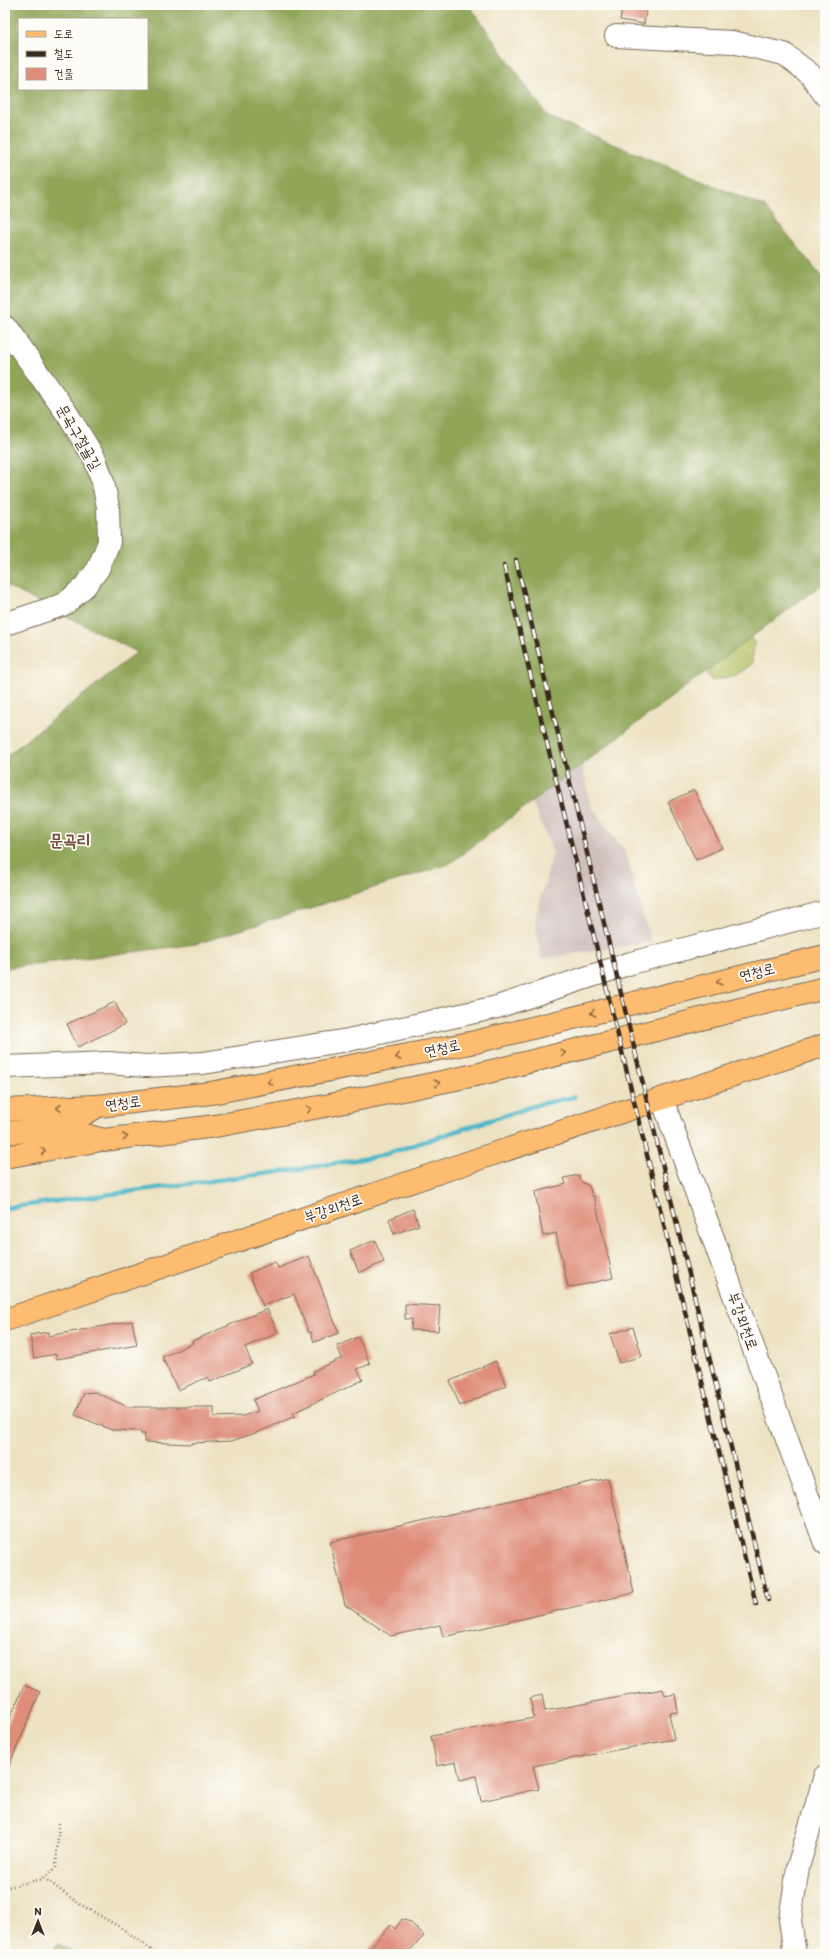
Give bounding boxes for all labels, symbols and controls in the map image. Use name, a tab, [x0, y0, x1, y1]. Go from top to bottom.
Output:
legend	[18, 18, 148, 90]
text: 도로	[54, 27, 73, 41]
text: 철도	[54, 47, 73, 61]
text: 건물	[54, 67, 74, 81]
street label: 문곡구절골길	[53, 401, 105, 473]
district label: 문곡리	[49, 830, 91, 850]
street label: 연청로	[737, 959, 777, 985]
one-way arrow	[716, 977, 722, 985]
one-way arrow	[590, 1008, 596, 1016]
street label: 연청로	[422, 1035, 462, 1061]
one-way arrow	[560, 1050, 566, 1058]
one-way arrow	[395, 1053, 401, 1061]
one-way arrow	[267, 1078, 274, 1086]
one-way arrow	[433, 1080, 440, 1088]
street label: 연청로	[104, 1092, 142, 1114]
one-way arrow	[56, 1104, 62, 1112]
one-way arrow	[306, 1105, 312, 1114]
one-way arrow	[122, 1133, 128, 1142]
one-way arrow	[40, 1147, 47, 1155]
street label: 부강외천로	[302, 1190, 364, 1226]
street label: 부강외천로	[724, 1290, 762, 1352]
north arrow	[18, 1901, 58, 1941]
text: N	[34, 1905, 42, 1918]

